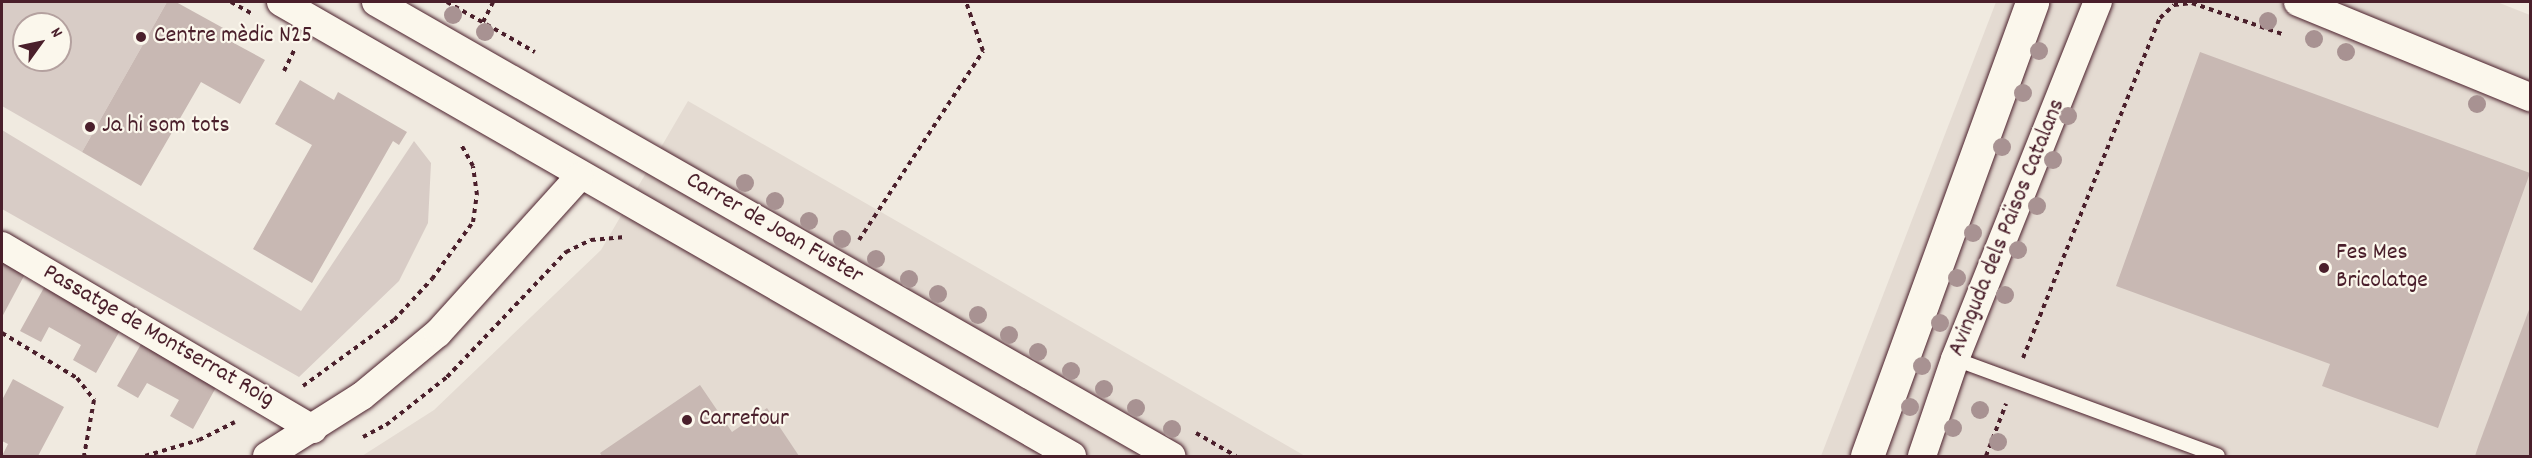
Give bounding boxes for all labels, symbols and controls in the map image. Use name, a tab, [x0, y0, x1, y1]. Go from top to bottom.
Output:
north arrow	[12, 12, 72, 72]
text: N	[44, 23, 68, 43]
place label: Centre mèdic N25	[154, 23, 312, 51]
marker: Centre mèdic N25	[132, 28, 150, 46]
street label: Avinguda dels Països Catalans	[1943, 95, 2073, 361]
place label: Ja hi som tots	[102, 113, 230, 141]
marker: Ja hi som tots	[83, 120, 97, 134]
street label: Carrer de Joan Fuster	[680, 167, 868, 291]
place label: Fes Mes Bricolatge	[2336, 240, 2428, 296]
street label: Passatge de Montserrat Roig	[37, 259, 279, 415]
marker: Fes Mes Bricolatge	[2317, 261, 2331, 275]
place label: Carrefour	[699, 406, 789, 434]
marker: Carrefour	[680, 413, 694, 427]

